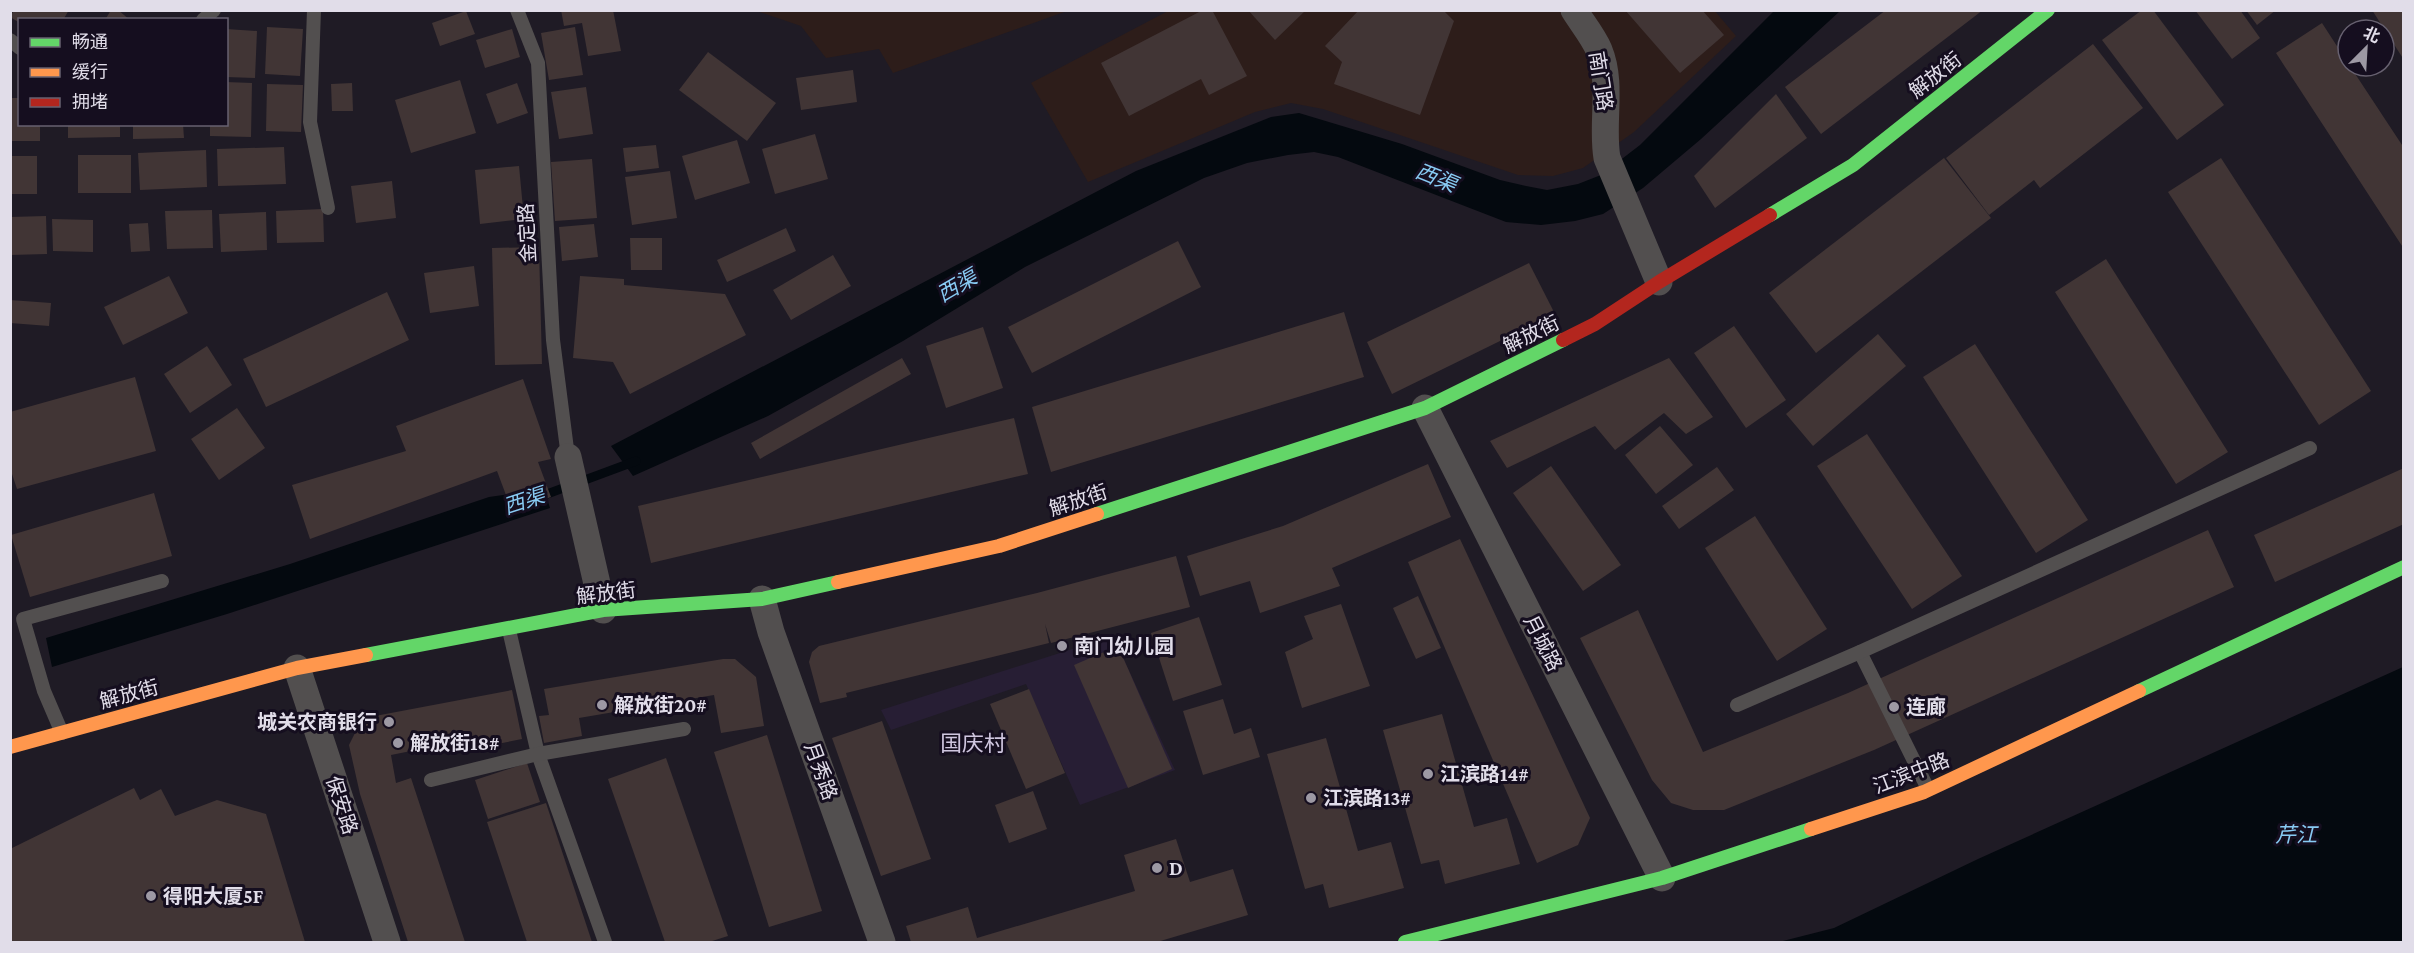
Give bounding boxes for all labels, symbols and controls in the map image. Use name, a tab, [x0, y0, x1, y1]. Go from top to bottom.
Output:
legend	[18, 18, 228, 126]
north arrow	[2336, 18, 2396, 78]
text: 北	[2361, 24, 2383, 46]
text: 畅通	[72, 32, 108, 52]
street label: 解放街	[1905, 48, 1965, 102]
street label: 南门路	[1585, 50, 1617, 112]
text: 缓行	[72, 62, 108, 82]
text: 拥堵	[72, 92, 108, 112]
water label: 西渠	[1412, 159, 1463, 198]
street label: 金定路	[514, 202, 540, 264]
water label: 西渠	[933, 264, 984, 307]
street label: 解放街	[1499, 311, 1563, 357]
street label: 解放街	[1046, 480, 1110, 520]
water label: 西渠	[500, 482, 551, 519]
street label: 解放街	[575, 578, 637, 608]
street label: 月城路	[1520, 611, 1566, 675]
place label: 南门幼儿园	[1074, 635, 1174, 657]
marker: 南门幼儿园	[1055, 639, 1069, 653]
street label: 解放街	[97, 676, 161, 712]
place label: 解放街20#	[614, 694, 707, 716]
place label: 连廊	[1906, 696, 1946, 718]
marker: 解放街20#	[595, 698, 609, 712]
marker: 连廊	[1887, 700, 1901, 714]
place label: 城关农商银行	[257, 711, 377, 733]
marker: 城关农商银行	[382, 715, 396, 729]
district label: 国庆村	[940, 731, 1006, 756]
place label: 解放街18#	[410, 732, 500, 754]
marker: 解放街18#	[391, 736, 405, 750]
street label: 月秀路	[800, 739, 842, 803]
street label: 江滨中路	[1870, 748, 1952, 798]
place label: 江滨路14#	[1440, 763, 1529, 785]
marker: 江滨路14#	[1421, 767, 1435, 781]
street label: 保安路	[322, 773, 362, 837]
place label: 江滨路13#	[1323, 787, 1411, 809]
marker: 江滨路13#	[1304, 791, 1318, 805]
water label: 芹江	[2275, 823, 2319, 847]
place label: D	[1169, 857, 1183, 879]
marker: D	[1150, 861, 1164, 875]
place label: 得阳大厦5F	[163, 885, 264, 907]
marker: 得阳大厦5F	[144, 889, 158, 903]

